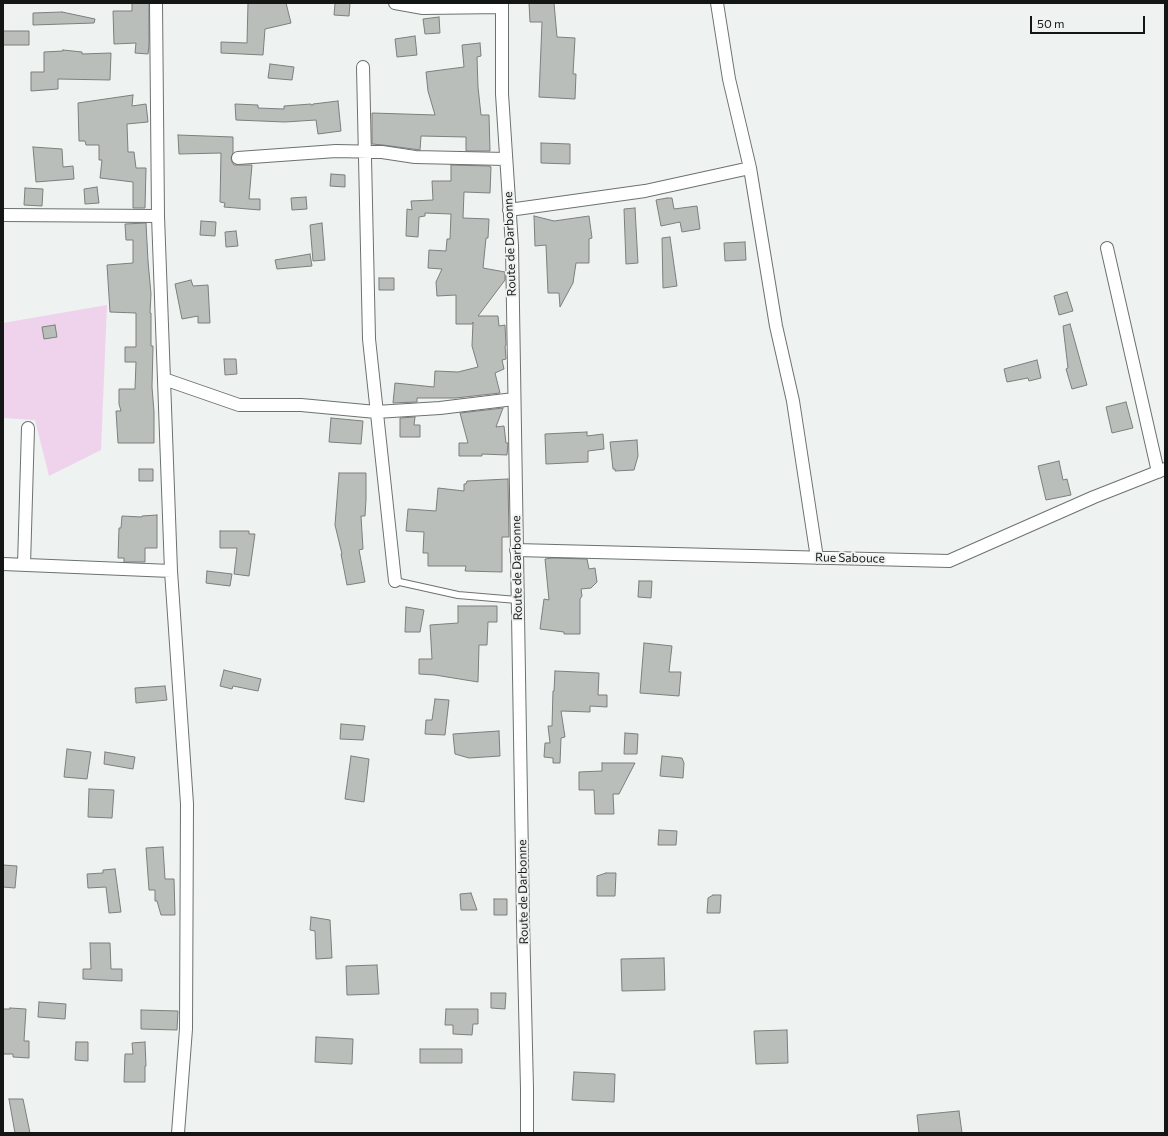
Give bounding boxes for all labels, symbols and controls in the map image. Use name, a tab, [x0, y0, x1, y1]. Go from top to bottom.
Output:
scale bar	[1032, 8, 1147, 34]
text: 50 m	[1037, 16, 1065, 30]
street label: Route de Darbonne	[501, 191, 519, 297]
street label: Route de Darbonne	[509, 515, 525, 621]
street label: Rue Sabouce	[815, 550, 885, 566]
street label: Route de Darbonne	[515, 839, 531, 945]

